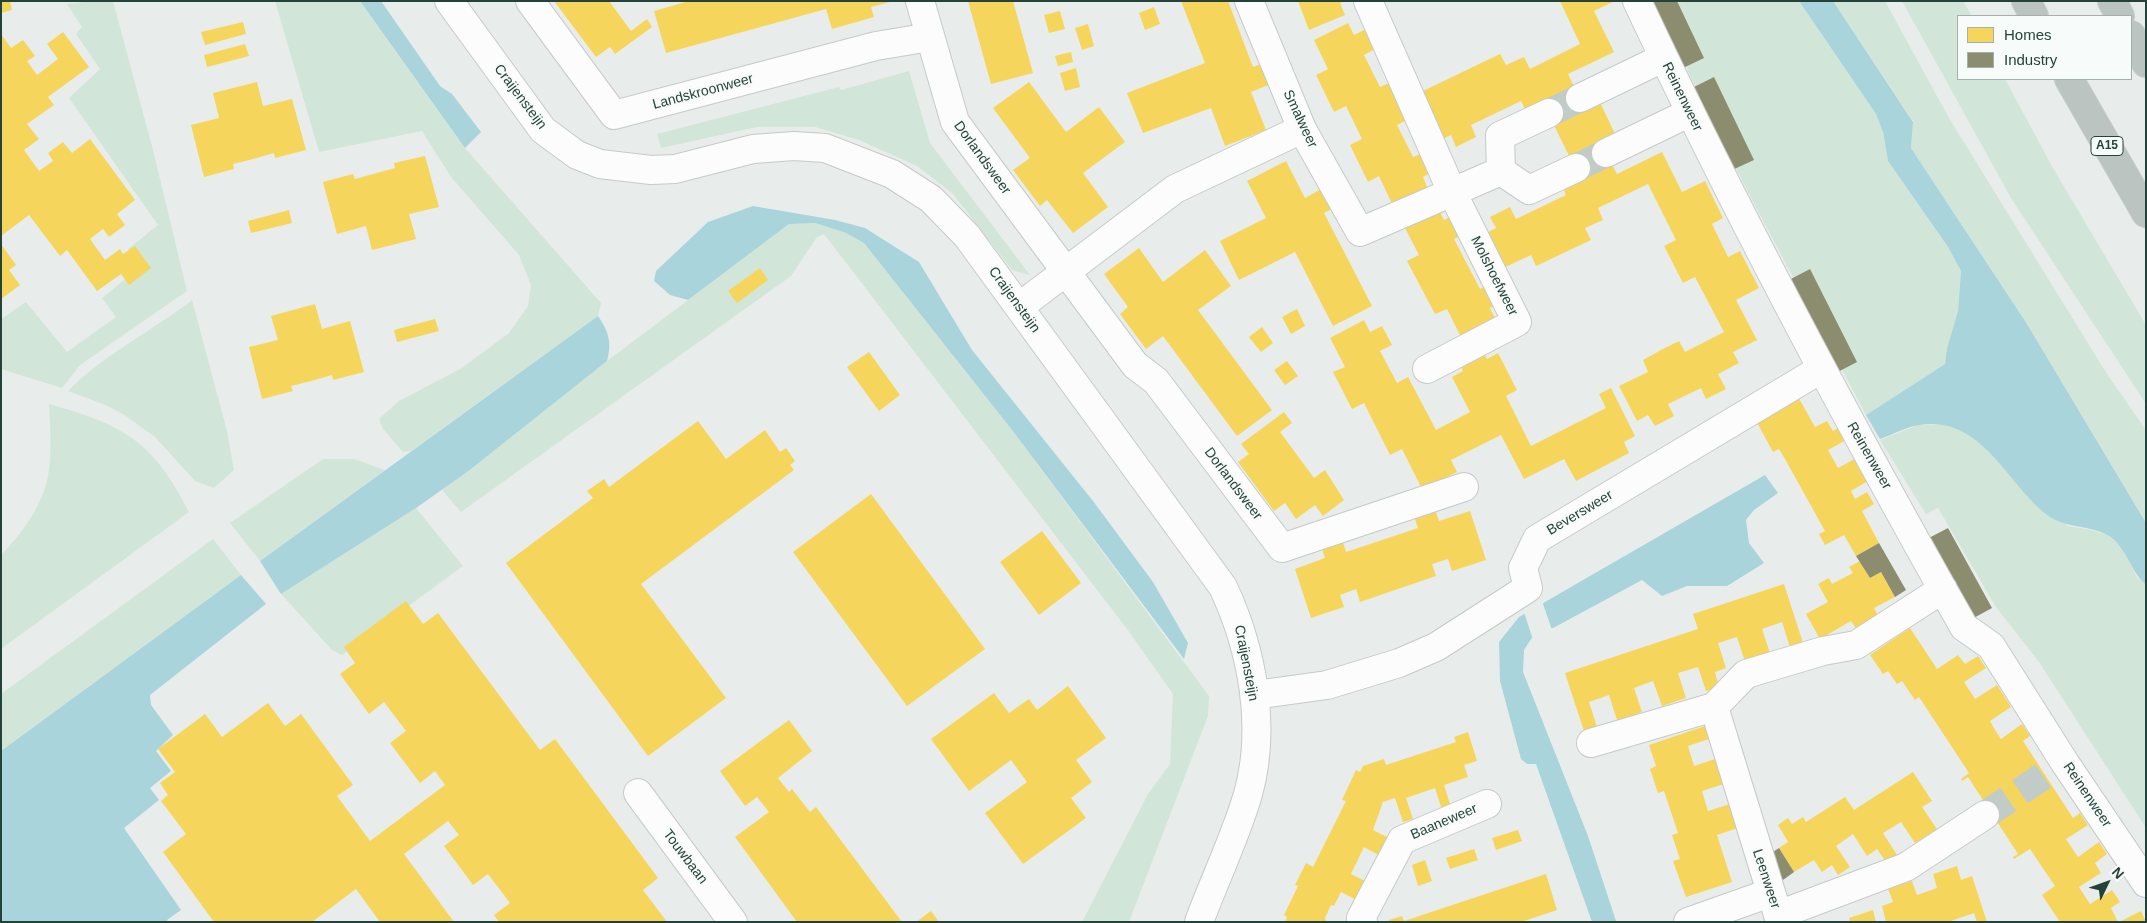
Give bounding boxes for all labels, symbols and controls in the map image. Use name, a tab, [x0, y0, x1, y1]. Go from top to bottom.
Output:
legend	[1957, 15, 2132, 80]
text: Homes	[2004, 26, 2052, 43]
text: Industry	[2004, 51, 2057, 68]
street label: Reinenweer	[1658, 60, 1706, 134]
street label: Craijensteijn	[490, 61, 550, 133]
street label: Landskroonweer	[651, 70, 755, 114]
street label: Smalweer	[1279, 87, 1321, 151]
street label: Dorlandsweer	[950, 118, 1014, 198]
road number: A15	[2091, 136, 2123, 156]
street label: Molshoefweer	[1467, 233, 1521, 319]
street label: Craijensteijn	[985, 264, 1043, 336]
street label: Reinenweer	[1843, 419, 1895, 493]
street label: Dorlandsweer	[1200, 444, 1266, 524]
street label: Beversweer	[1544, 487, 1616, 539]
street label: Craijensteijn	[1230, 624, 1262, 702]
street label: Reinenweer	[2059, 759, 2115, 831]
street label: Baaneweer	[1408, 800, 1480, 844]
street label: Touwbaan	[659, 826, 711, 888]
street label: Leenweer	[1749, 847, 1783, 911]
north arrow	[2082, 858, 2132, 908]
text: N	[2109, 864, 2127, 882]

